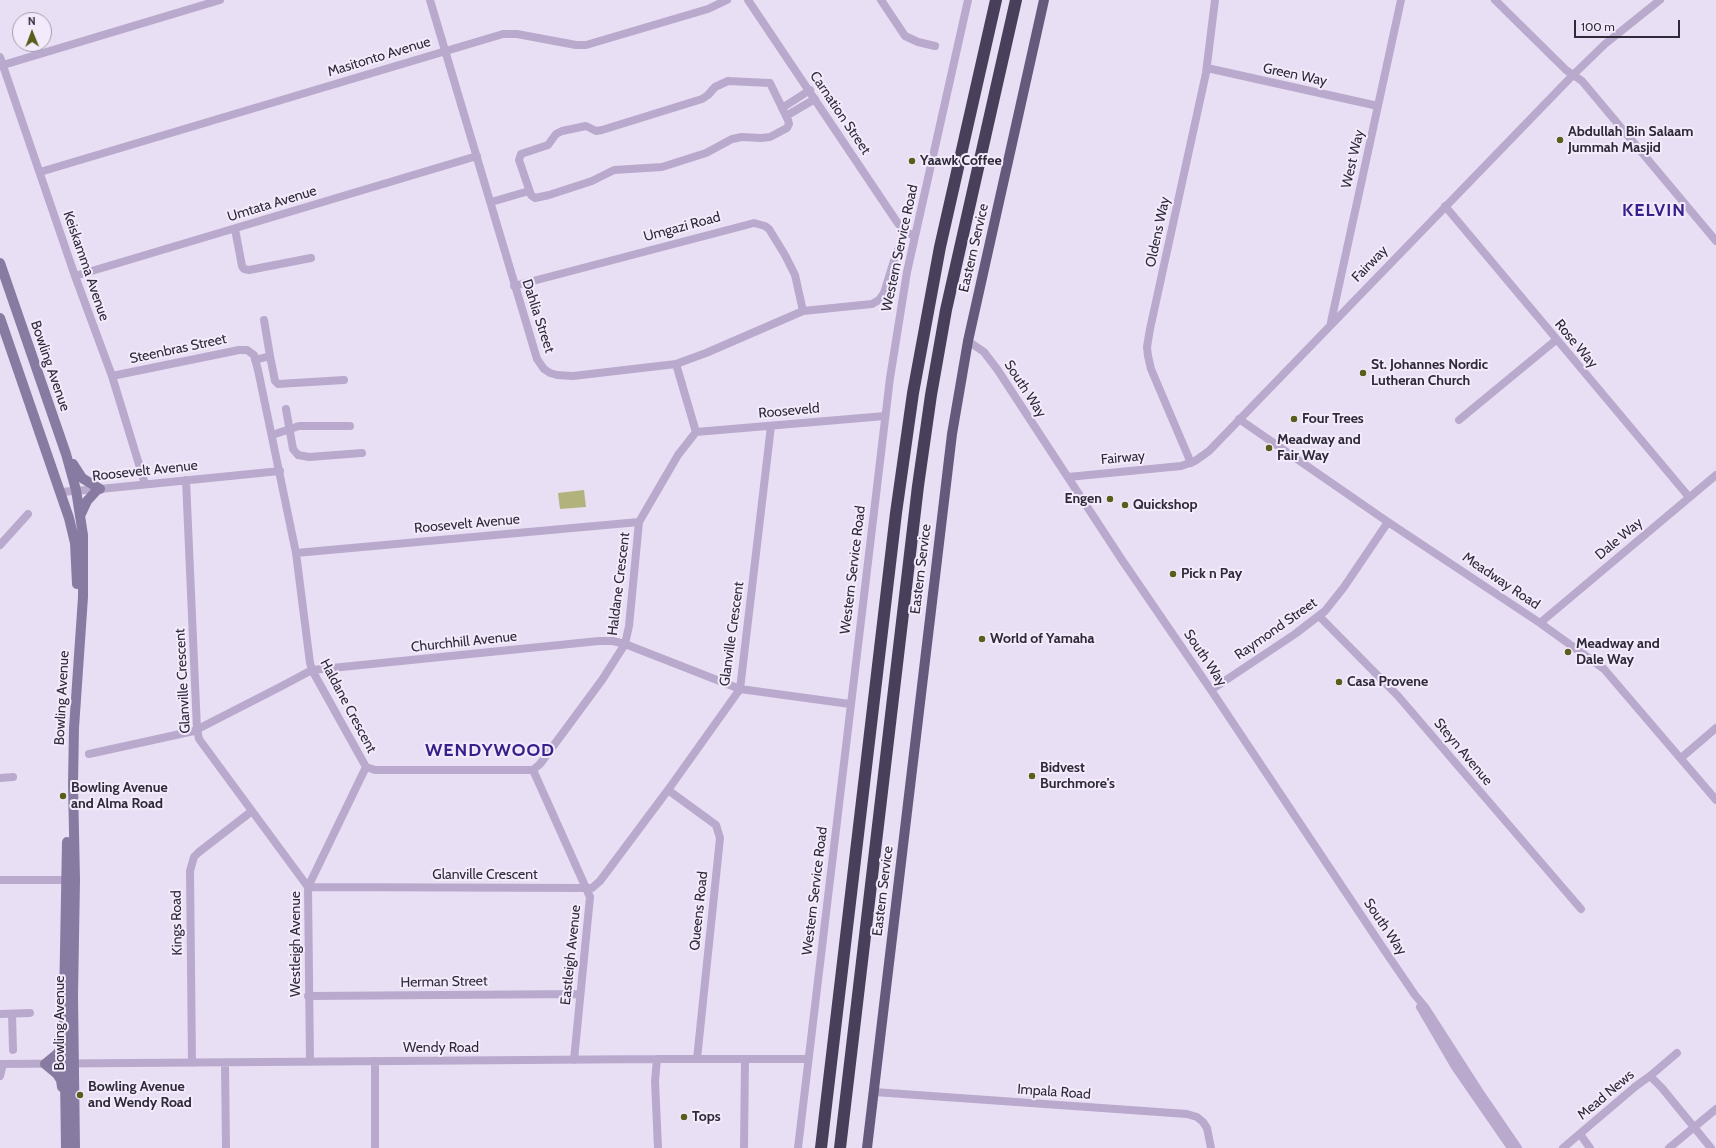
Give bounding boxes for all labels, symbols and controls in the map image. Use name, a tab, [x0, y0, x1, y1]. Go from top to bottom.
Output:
north arrow	[12, 12, 52, 52]
scale bar	[1576, 12, 1682, 38]
text: N	[28, 14, 36, 28]
text: 100 m	[1581, 19, 1615, 34]
street label: Masitonto Avenue	[326, 33, 432, 81]
street label: Green Way	[1261, 60, 1329, 90]
street label: Carnation Street	[806, 68, 874, 158]
place label: Abdullah Bin Salaam Jummah Masjid	[1568, 124, 1693, 156]
street label: West Way	[1338, 128, 1368, 190]
marker: Abdullah Bin Salaam Jummah Masjid	[1555, 135, 1565, 145]
place label: Yaawk Coffee	[920, 153, 1002, 169]
marker: Yaawk Coffee	[907, 156, 917, 166]
street label: Umtata Avenue	[225, 182, 319, 226]
street label: Western Service Road	[878, 183, 922, 313]
street label: Oldens Way	[1142, 195, 1174, 269]
district label: KELVIN	[1622, 200, 1686, 222]
street label: Eastern Service	[956, 202, 992, 294]
street label: Keiskamma Avenue	[59, 209, 113, 323]
street label: Umgazi Road	[642, 209, 722, 245]
street label: Fairway	[1349, 242, 1391, 286]
street label: Dahlia Street	[518, 277, 558, 355]
street label: Rose Way	[1551, 316, 1601, 372]
street label: Bowling Avenue	[27, 318, 73, 414]
street label: Steenbras Street	[128, 331, 228, 367]
street label: South Way	[1000, 357, 1050, 421]
place label: St. Johannes Nordic Lutheran Church	[1371, 357, 1488, 390]
marker: St. Johannes Nordic Lutheran Church	[1358, 368, 1368, 378]
street label: Rooseveld	[758, 400, 820, 422]
place label: Four Trees	[1302, 411, 1364, 427]
marker: Four Trees	[1289, 414, 1299, 424]
place label: Meadway and Fair Way	[1277, 432, 1361, 464]
marker: Meadway and Fair Way	[1264, 443, 1274, 453]
street label: Fairway	[1100, 448, 1146, 468]
street label: Roosevelt Avenue	[91, 457, 199, 485]
place label: Engen	[1064, 491, 1102, 507]
marker: Engen	[1105, 494, 1115, 504]
place label: Quickshop	[1133, 497, 1197, 513]
marker: Quickshop	[1120, 500, 1130, 510]
street label: Western Service Road	[837, 505, 869, 635]
street label: Roosevelt Avenue	[414, 511, 520, 537]
street label: Dale Way	[1592, 514, 1646, 564]
street label: Eastern Service	[907, 523, 935, 615]
street label: Haldane Crescent	[604, 531, 634, 637]
street label: Meadway Road	[1459, 549, 1543, 613]
place label: Pick n Pay	[1181, 566, 1242, 582]
marker: Pick n Pay	[1168, 569, 1178, 579]
street label: Glanville Crescent	[716, 581, 748, 687]
street label: Raymond Street	[1232, 594, 1320, 664]
street label: South Way	[1180, 626, 1230, 690]
street label: Glanville Crescent	[172, 628, 194, 734]
street label: Churchhill Avenue	[410, 628, 518, 656]
place label: World of Yamaha	[990, 631, 1095, 647]
marker: World of Yamaha	[977, 634, 987, 644]
place label: Meadway and Dale Way	[1576, 636, 1660, 668]
marker: Meadway and Dale Way	[1563, 647, 1573, 657]
street label: Bowling Avenue	[51, 650, 73, 746]
street label: Haldane Crescent	[316, 656, 380, 756]
place label: Casa Provene	[1347, 674, 1428, 690]
marker: Casa Provene	[1334, 677, 1344, 687]
street label: Steyn Avenue	[1430, 715, 1496, 789]
district label: WENDYWOOD	[425, 740, 555, 762]
place label: Bidvest Burchmore's	[1040, 760, 1115, 792]
marker: Bidvest Burchmore's	[1027, 771, 1037, 781]
place label: Bowling Avenue and Alma Road	[71, 780, 168, 812]
marker: Bowling Avenue and Alma Road	[58, 791, 68, 801]
street label: Western Service Road	[799, 826, 831, 956]
street label: Eastern Service	[869, 845, 897, 937]
street label: Glanville Crescent	[432, 867, 538, 883]
street label: Queens Road	[686, 871, 712, 951]
street label: Kings Road	[168, 890, 186, 956]
street label: Westleigh Avenue	[288, 891, 304, 997]
street label: South Way	[1360, 895, 1410, 959]
street label: Eastleigh Avenue	[557, 904, 585, 1006]
street label: Herman Street	[400, 973, 488, 991]
street label: Bowling Avenue	[52, 976, 68, 1070]
street label: Wendy Road	[403, 1040, 479, 1056]
street label: Mead News	[1574, 1066, 1638, 1124]
place label: Bowling Avenue and Wendy Road	[88, 1079, 192, 1112]
street label: Impala Road	[1017, 1081, 1091, 1103]
marker: Bowling Avenue and Wendy Road	[75, 1090, 85, 1100]
place label: Tops	[692, 1109, 721, 1125]
marker: Tops	[679, 1112, 689, 1122]

